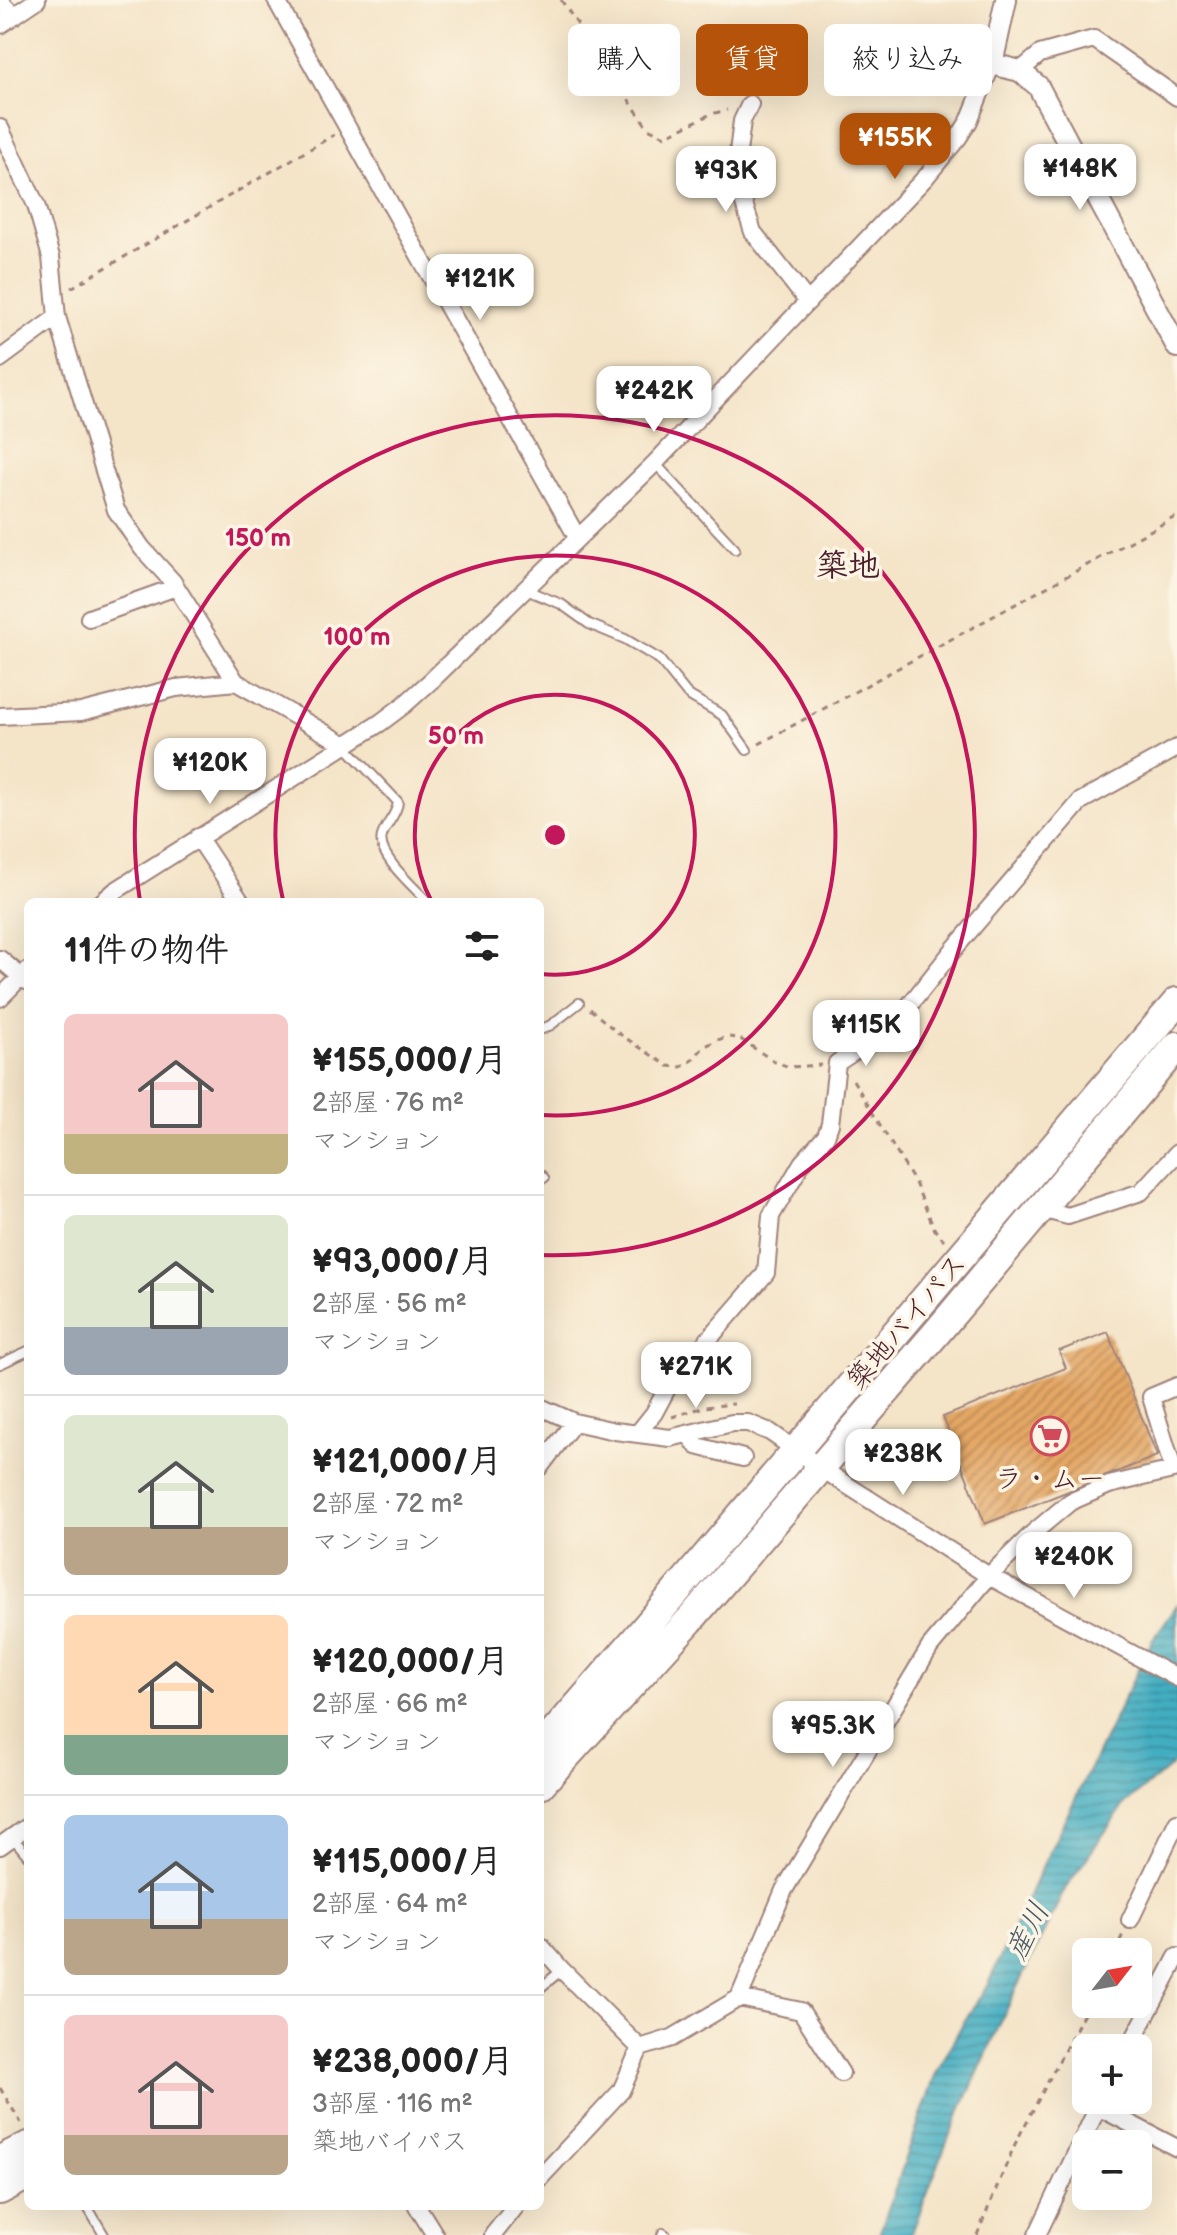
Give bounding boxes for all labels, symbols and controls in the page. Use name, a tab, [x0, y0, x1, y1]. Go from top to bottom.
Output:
chip: 購入	[568, 24, 680, 96]
chip: 賃貸	[696, 24, 808, 96]
chip: 絞り込み	[824, 24, 992, 96]
pin: ¥155K	[839, 113, 951, 181]
text: ¥155K	[858, 123, 932, 154]
pin: ¥148K	[1024, 144, 1136, 212]
pin: ¥93K	[679, 146, 773, 214]
text: ¥148K	[1042, 154, 1118, 185]
text: ¥93K	[694, 156, 758, 187]
pin: ¥121K	[424, 254, 536, 322]
text: ¥121K	[445, 264, 515, 295]
pin: ¥242K	[598, 366, 710, 434]
text: ¥242K	[614, 376, 694, 407]
text: 150 m	[225, 524, 291, 553]
district label: 築地	[816, 547, 880, 586]
text: 100 m	[324, 623, 390, 652]
text: 50 m	[428, 722, 484, 751]
pin: ¥120K	[154, 738, 266, 806]
text: ¥120K	[172, 748, 248, 779]
centre of rings	[541, 821, 569, 849]
icon: filters	[460, 924, 504, 968]
text: 11件の物件	[64, 930, 229, 971]
pin: ¥115K	[810, 1000, 922, 1068]
text: ¥115K	[831, 1010, 901, 1041]
text: ¥155,000/月	[312, 1040, 508, 1081]
icon: home	[128, 1046, 224, 1142]
text: 2部屋 · 76 m²	[312, 1088, 464, 1119]
text: マンション	[312, 1126, 441, 1157]
text: ¥93,000/月	[312, 1241, 494, 1282]
icon: home	[128, 1247, 224, 1343]
street label: 築地バイパス	[841, 1247, 974, 1397]
text: 2部屋 · 56 m²	[312, 1289, 467, 1320]
text: マンション	[312, 1327, 441, 1358]
pin: ¥271K	[640, 1342, 752, 1410]
text: ¥271K	[659, 1352, 733, 1383]
supermarket icon: ラ・ムー	[1029, 1415, 1071, 1457]
pin: ¥238K	[847, 1429, 959, 1497]
text: ¥238K	[863, 1439, 943, 1470]
text: ¥121,000/月	[312, 1441, 503, 1482]
icon: home	[128, 1447, 224, 1543]
place label: ラ・ムー	[995, 1463, 1105, 1496]
text: 2部屋 · 72 m²	[312, 1489, 463, 1520]
text: マンション	[312, 1527, 441, 1558]
pin: ¥240K	[1018, 1532, 1130, 1600]
text: ¥240K	[1034, 1542, 1114, 1573]
text: ¥120,000/月	[312, 1641, 510, 1682]
icon: home	[128, 1647, 224, 1743]
text: 2部屋 · 66 m²	[312, 1689, 468, 1720]
pin: ¥95.3K	[768, 1701, 898, 1769]
text: ¥95.3K	[791, 1711, 875, 1742]
text: マンション	[312, 1727, 441, 1758]
text: ¥115,000/月	[312, 1841, 503, 1882]
icon: home	[128, 1847, 224, 1943]
text: 2部屋 · 64 m²	[312, 1889, 468, 1920]
water label: 産川	[998, 1897, 1058, 1966]
text: マンション	[312, 1927, 441, 1958]
north arrow	[1072, 1938, 1152, 2018]
map controls	[1072, 1938, 1152, 2210]
button: +	[1072, 2034, 1152, 2114]
text: ¥238,000/月	[312, 2041, 514, 2082]
icon: home	[128, 2047, 224, 2143]
text: 3部屋 · 116 m²	[312, 2089, 473, 2120]
text: 築地バイパス	[312, 2127, 467, 2158]
button: −	[1072, 2130, 1152, 2210]

